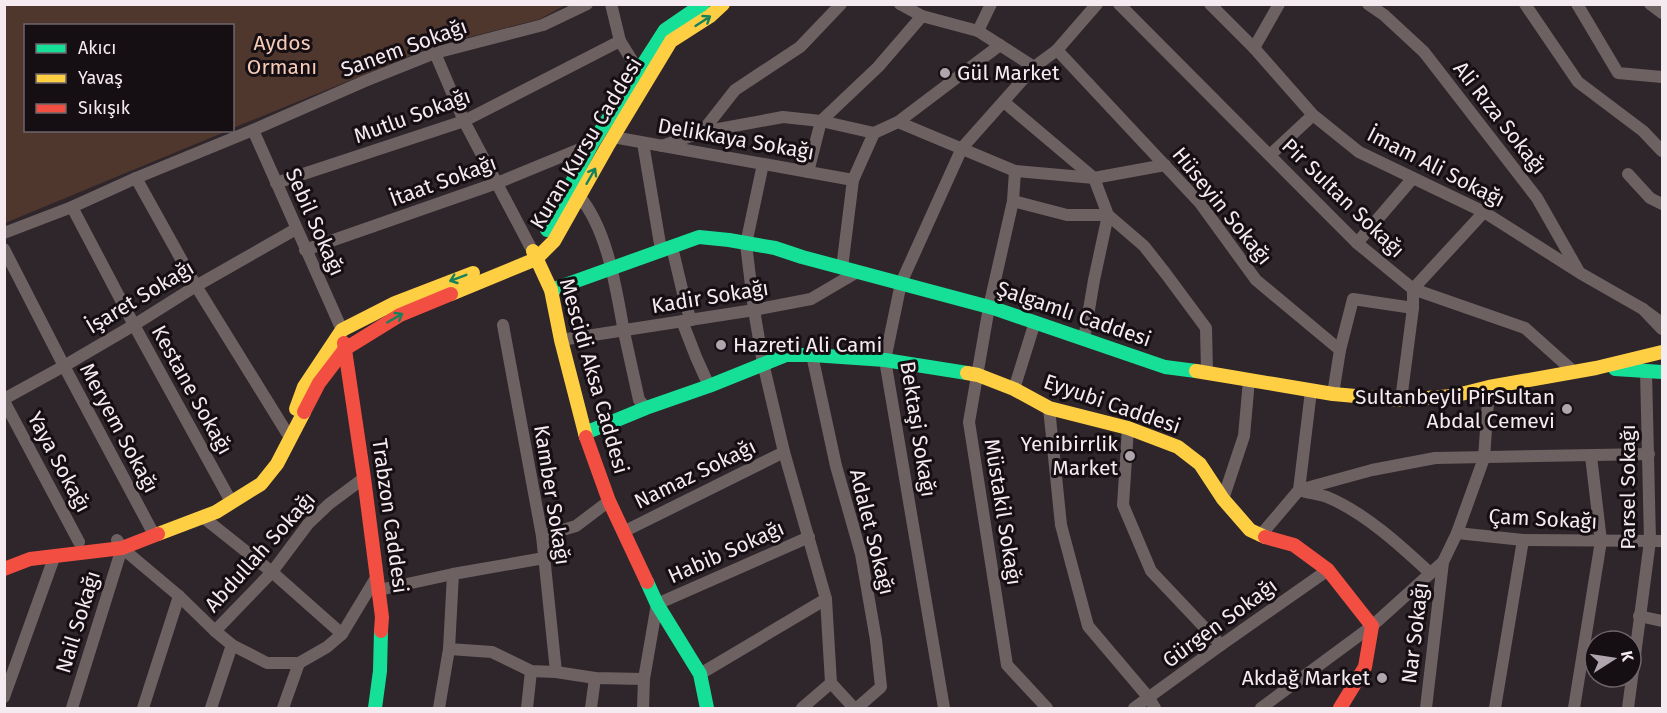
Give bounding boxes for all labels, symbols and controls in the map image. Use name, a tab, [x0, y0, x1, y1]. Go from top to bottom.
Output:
street label: Sanem Sokağı	[337, 13, 471, 83]
one-way arrow	[694, 14, 711, 26]
legend	[24, 24, 234, 132]
park label: Aydos Ormanı	[247, 30, 317, 80]
text: Akıcı	[78, 37, 116, 59]
street label: Kuran Kursu Caddesi	[524, 52, 648, 234]
street label: Ali Rıza Sokağı	[1448, 56, 1552, 180]
place label: Gül Market	[957, 60, 1060, 86]
marker: Gül Market	[938, 66, 952, 80]
text: Yavaş	[78, 67, 123, 89]
street label: Mutlu Sokağı	[350, 83, 474, 149]
text: Sıkışık	[78, 97, 131, 119]
street label: Delikkaya Sokağı	[656, 112, 816, 166]
street label: İmam Ali Sokağı	[1363, 121, 1509, 213]
street label: Pir Sultan Sokağı	[1276, 133, 1410, 263]
street label: Hüseyin Sokağı	[1167, 142, 1277, 270]
street label: İtaat Sokağı	[386, 150, 500, 212]
street label: Sebil Sokağı	[280, 164, 350, 280]
one-way arrow	[585, 168, 597, 185]
street label: İşaret Sokağı	[81, 255, 199, 339]
one-way arrow	[449, 274, 468, 285]
street label: Mescidi Aksa Caddesi	[554, 275, 634, 477]
street label: Kadir Sokağı	[650, 275, 770, 319]
street label: Şalgamlı Caddesi	[993, 275, 1155, 353]
one-way arrow	[386, 312, 403, 324]
street label: Kestane Sokağı	[146, 321, 238, 459]
place label: Hazreti Ali Cami	[733, 332, 882, 358]
marker: Hazreti Ali Cami	[714, 338, 728, 352]
street label: Meryem Sokağı	[74, 359, 164, 497]
street label: Bektaşi Sokağı	[894, 359, 942, 499]
street label: Eyyubi Caddesi	[1040, 368, 1184, 440]
place label: Sultanbeyli PirSultan Abdal Cemevi	[1355, 384, 1555, 434]
marker: Sultanbeyli PirSultan Abdal Cemevi	[1560, 402, 1574, 416]
street label: Yaya Sokağı	[22, 407, 96, 517]
street label: Kamber Sokağı	[528, 423, 576, 567]
street label: Parsel Sokağı	[1615, 424, 1641, 550]
place label: Yenibirrlik Market	[1021, 431, 1118, 481]
street label: Namaz Sokağı	[630, 433, 760, 515]
street label: Trabzon Caddesi	[366, 437, 414, 595]
street label: Müstakil Sokağı	[979, 437, 1027, 587]
marker: Yenibirrlik Market	[1123, 449, 1137, 463]
street label: Adalet Sokağı	[844, 466, 900, 598]
street label: Abdullah Sokağı	[199, 486, 321, 618]
street label: Çam Sokağı	[1488, 503, 1598, 535]
street label: Habib Sokağı	[664, 515, 788, 589]
street label: Nail Sokağı	[50, 568, 106, 676]
street label: Gürgen Sokağı	[1158, 573, 1282, 673]
street label: Nar Sokağı	[1396, 581, 1434, 685]
north arrow	[1583, 629, 1643, 689]
text: K	[1617, 649, 1638, 664]
place label: Akdağ Market	[1242, 665, 1370, 691]
marker: Akdağ Market	[1375, 671, 1389, 685]

